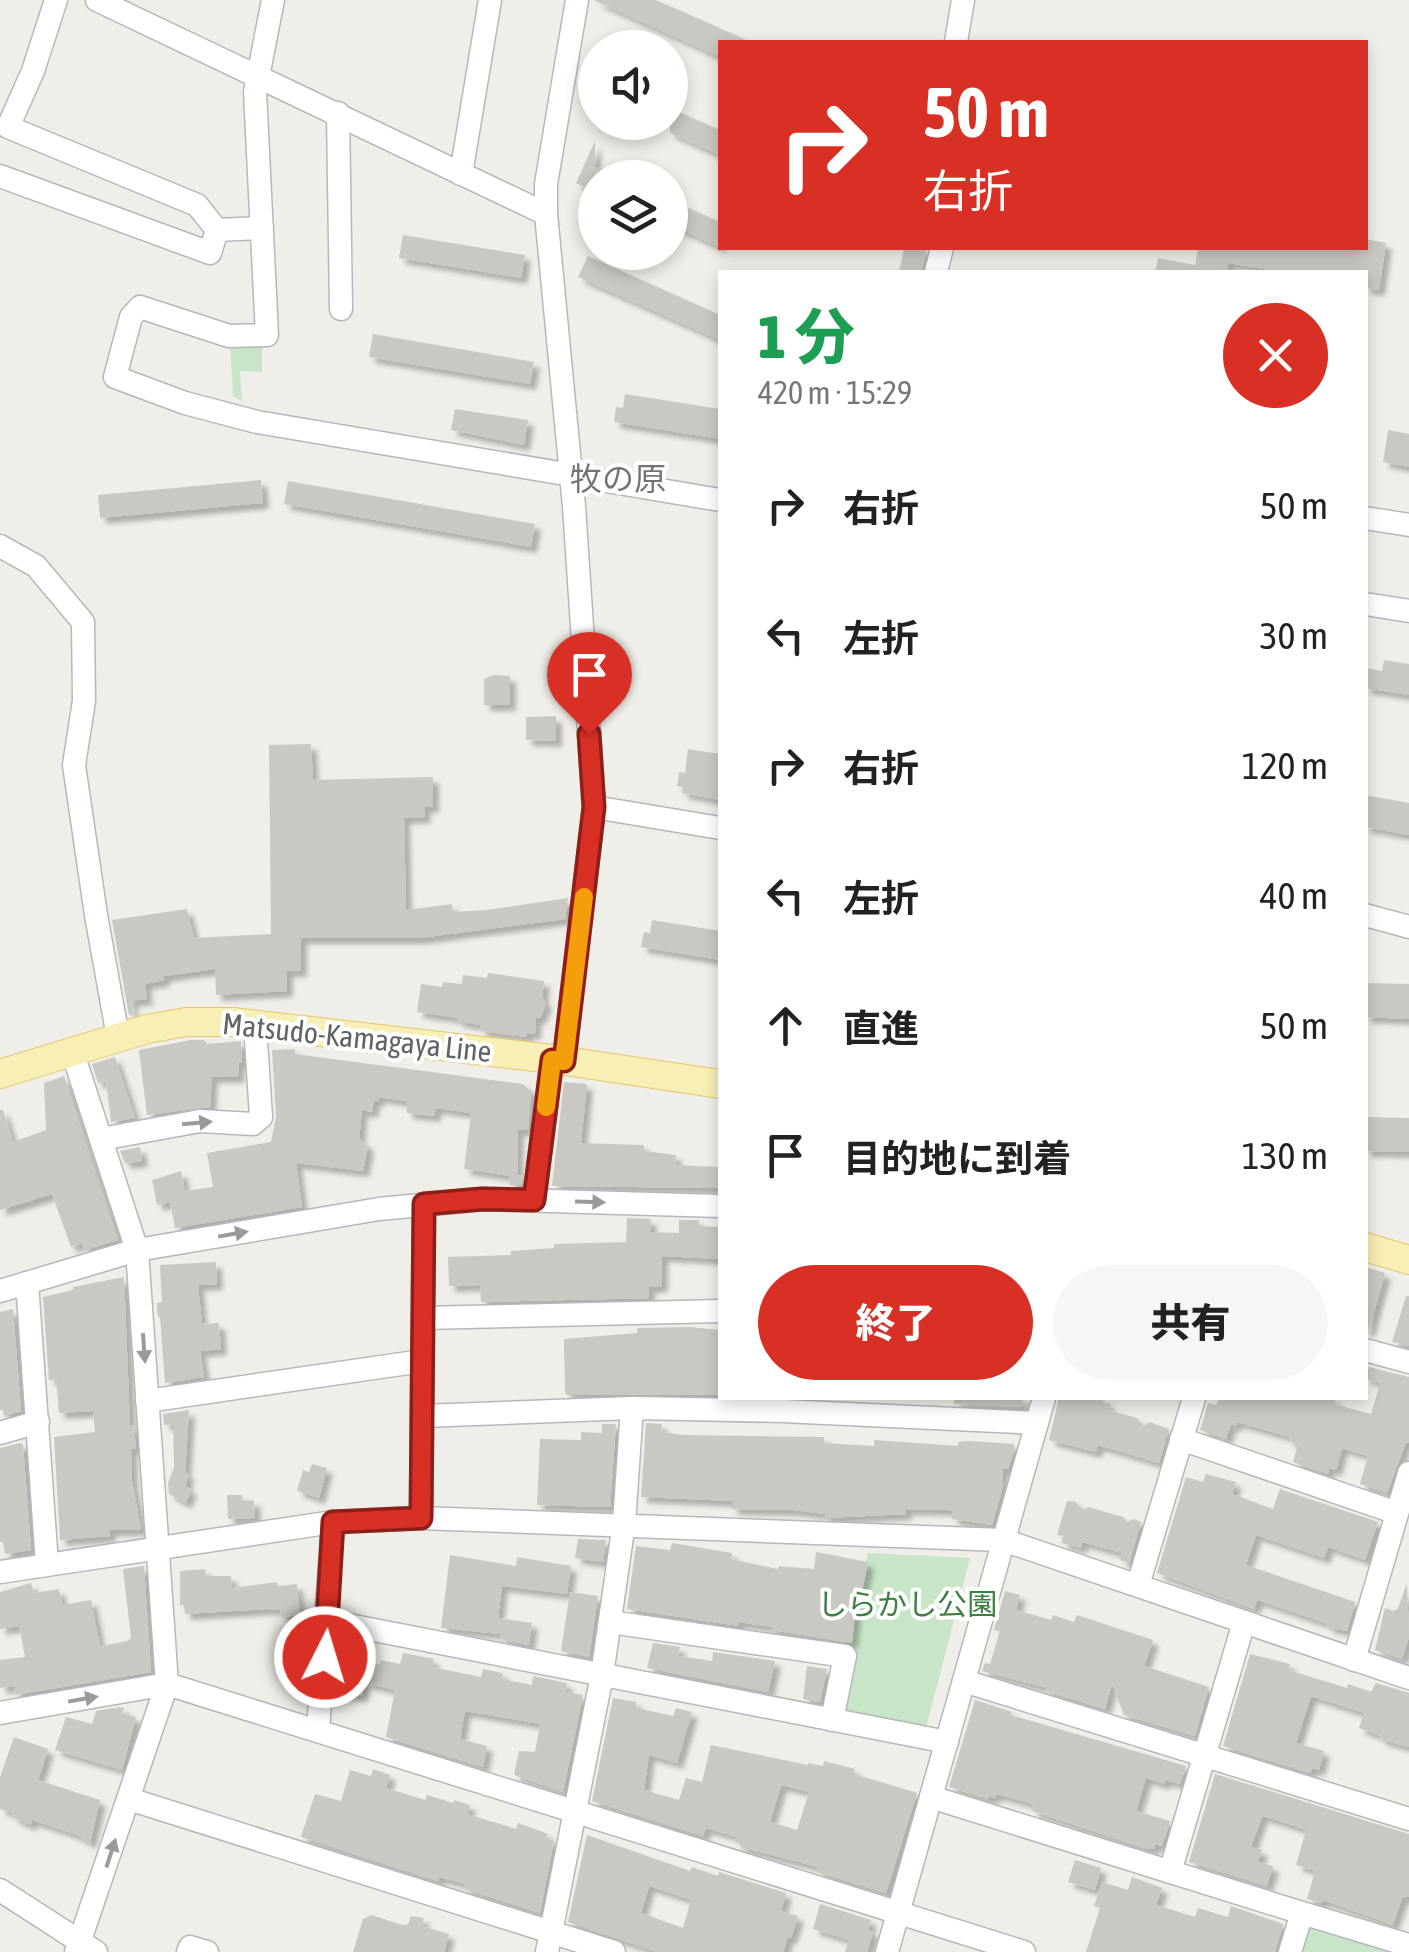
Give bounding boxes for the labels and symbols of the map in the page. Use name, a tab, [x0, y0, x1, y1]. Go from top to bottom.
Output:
district label: 牧の原	[570, 460, 666, 497]
pin	[547, 632, 632, 735]
street label: Matsudo-Kamagaya Line	[221, 1006, 493, 1068]
one-way arrow	[182, 1115, 213, 1131]
one-way arrow	[575, 1194, 607, 1210]
one-way arrow	[217, 1226, 249, 1241]
one-way arrow	[136, 1332, 152, 1364]
park label: しらかし公園	[817, 1587, 997, 1621]
position arrow	[273, 1605, 377, 1709]
one-way arrow	[68, 1690, 100, 1706]
one-way arrow	[105, 1837, 120, 1867]

